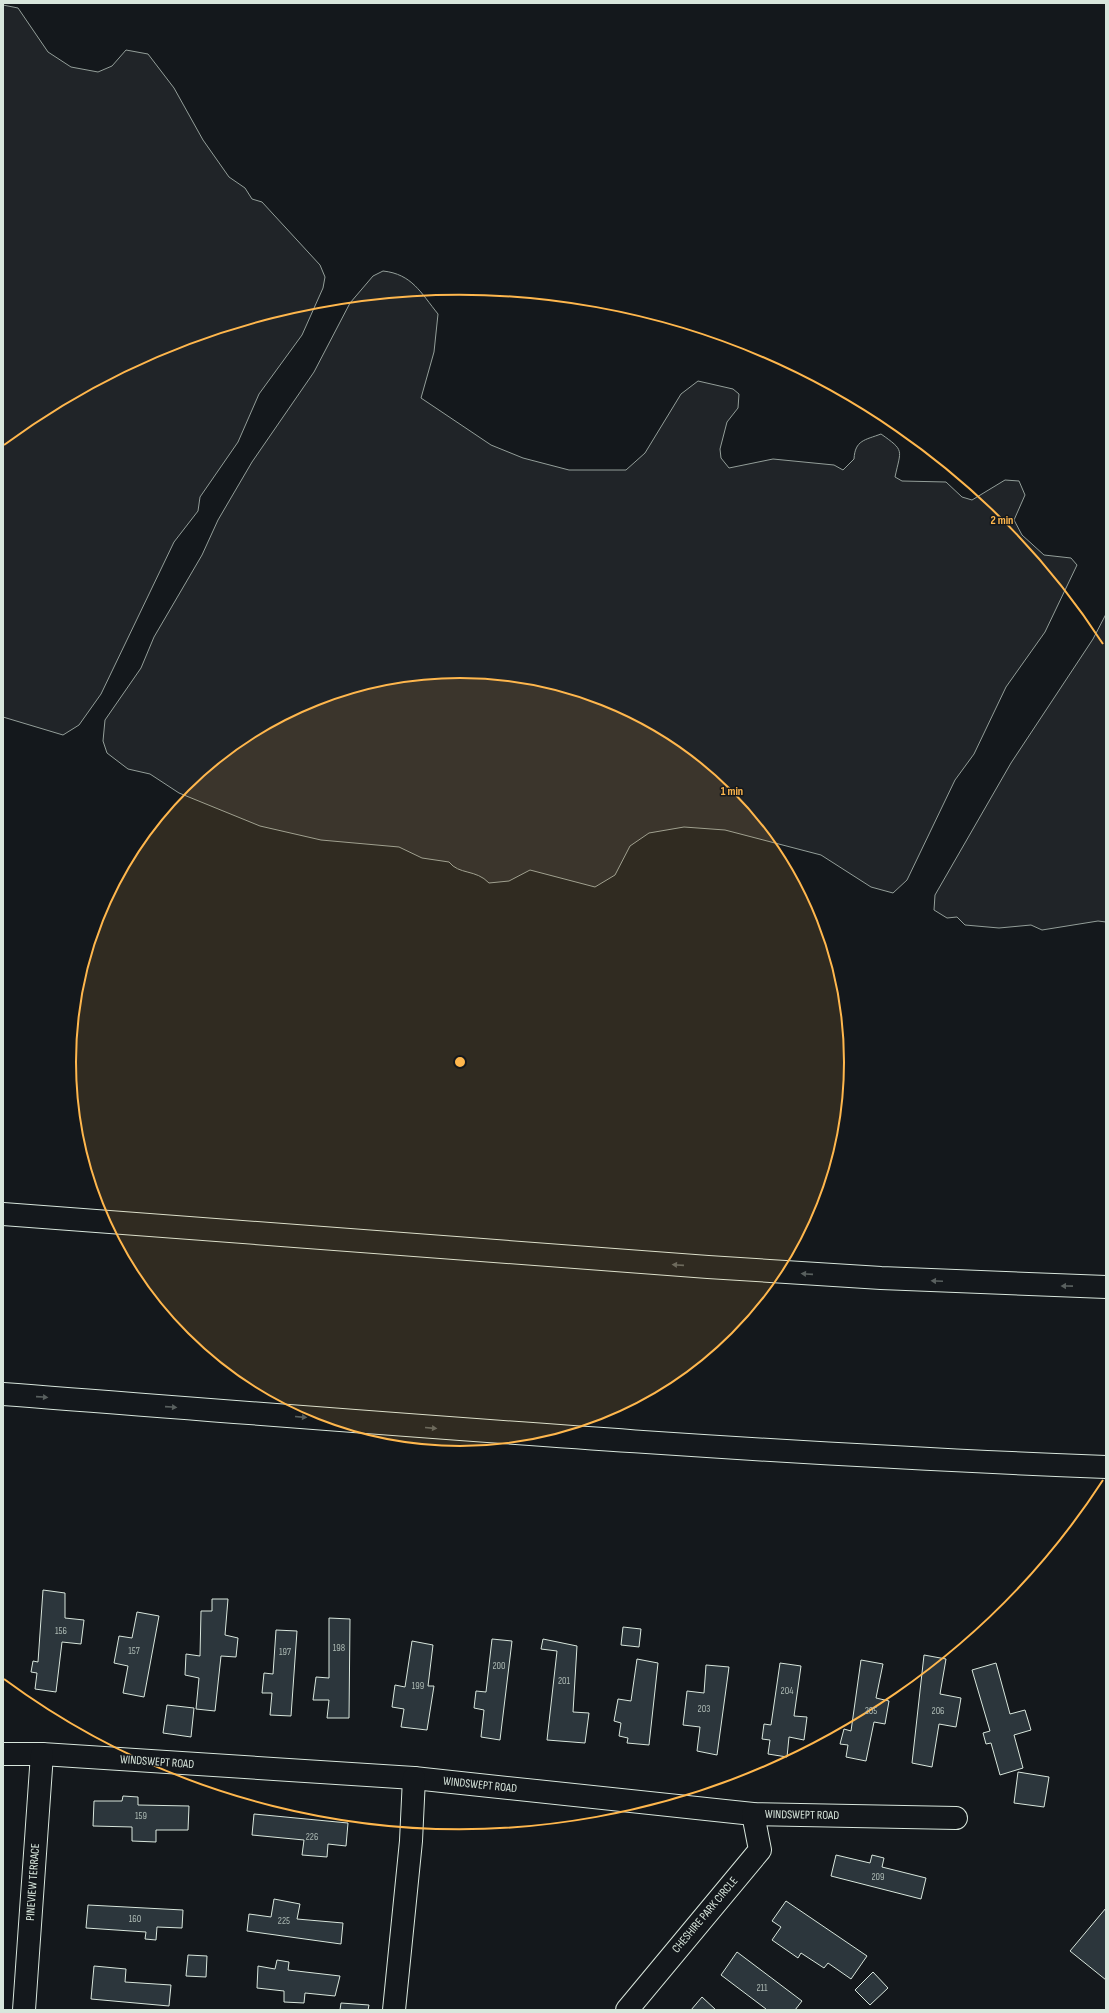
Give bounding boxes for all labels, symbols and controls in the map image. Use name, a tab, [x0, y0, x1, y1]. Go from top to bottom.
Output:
text: 2 min	[991, 513, 1013, 528]
text: 1 min	[721, 784, 743, 799]
centre of rings	[453, 1055, 467, 1069]
one-way arrow	[672, 1262, 684, 1269]
one-way arrow	[801, 1270, 813, 1277]
one-way arrow	[931, 1277, 943, 1284]
one-way arrow	[1060, 1283, 1073, 1289]
one-way arrow	[36, 1393, 48, 1400]
one-way arrow	[165, 1403, 178, 1410]
one-way arrow	[295, 1414, 307, 1421]
one-way arrow	[425, 1424, 437, 1431]
house number: 156	[55, 1625, 67, 1637]
house number: 198	[333, 1642, 345, 1654]
house number: 157	[128, 1645, 140, 1657]
house number: 197	[279, 1646, 291, 1658]
house number: 200	[492, 1660, 506, 1672]
house number: 201	[558, 1675, 571, 1687]
house number: 199	[412, 1680, 424, 1692]
house number: 204	[781, 1685, 793, 1697]
house number: 203	[698, 1703, 710, 1715]
house number: 205	[865, 1705, 877, 1717]
house number: 206	[932, 1705, 944, 1717]
street label: WINDSWEPT ROAD	[119, 1752, 195, 1772]
street label: WINDSWEPT ROAD	[442, 1774, 518, 1796]
street label: WINDSWEPT ROAD	[765, 1807, 839, 1823]
house number: 159	[135, 1810, 147, 1822]
house number: 226	[306, 1831, 318, 1843]
street label: PINEVIEW TERRACE	[23, 1843, 43, 1921]
house number: 209	[871, 1871, 885, 1883]
street label: CHESHIRE PARK CIRCLE	[669, 1874, 741, 1956]
house number: 160	[129, 1913, 141, 1925]
house number: 225	[278, 1915, 290, 1927]
house number: 211	[756, 1982, 768, 1994]

